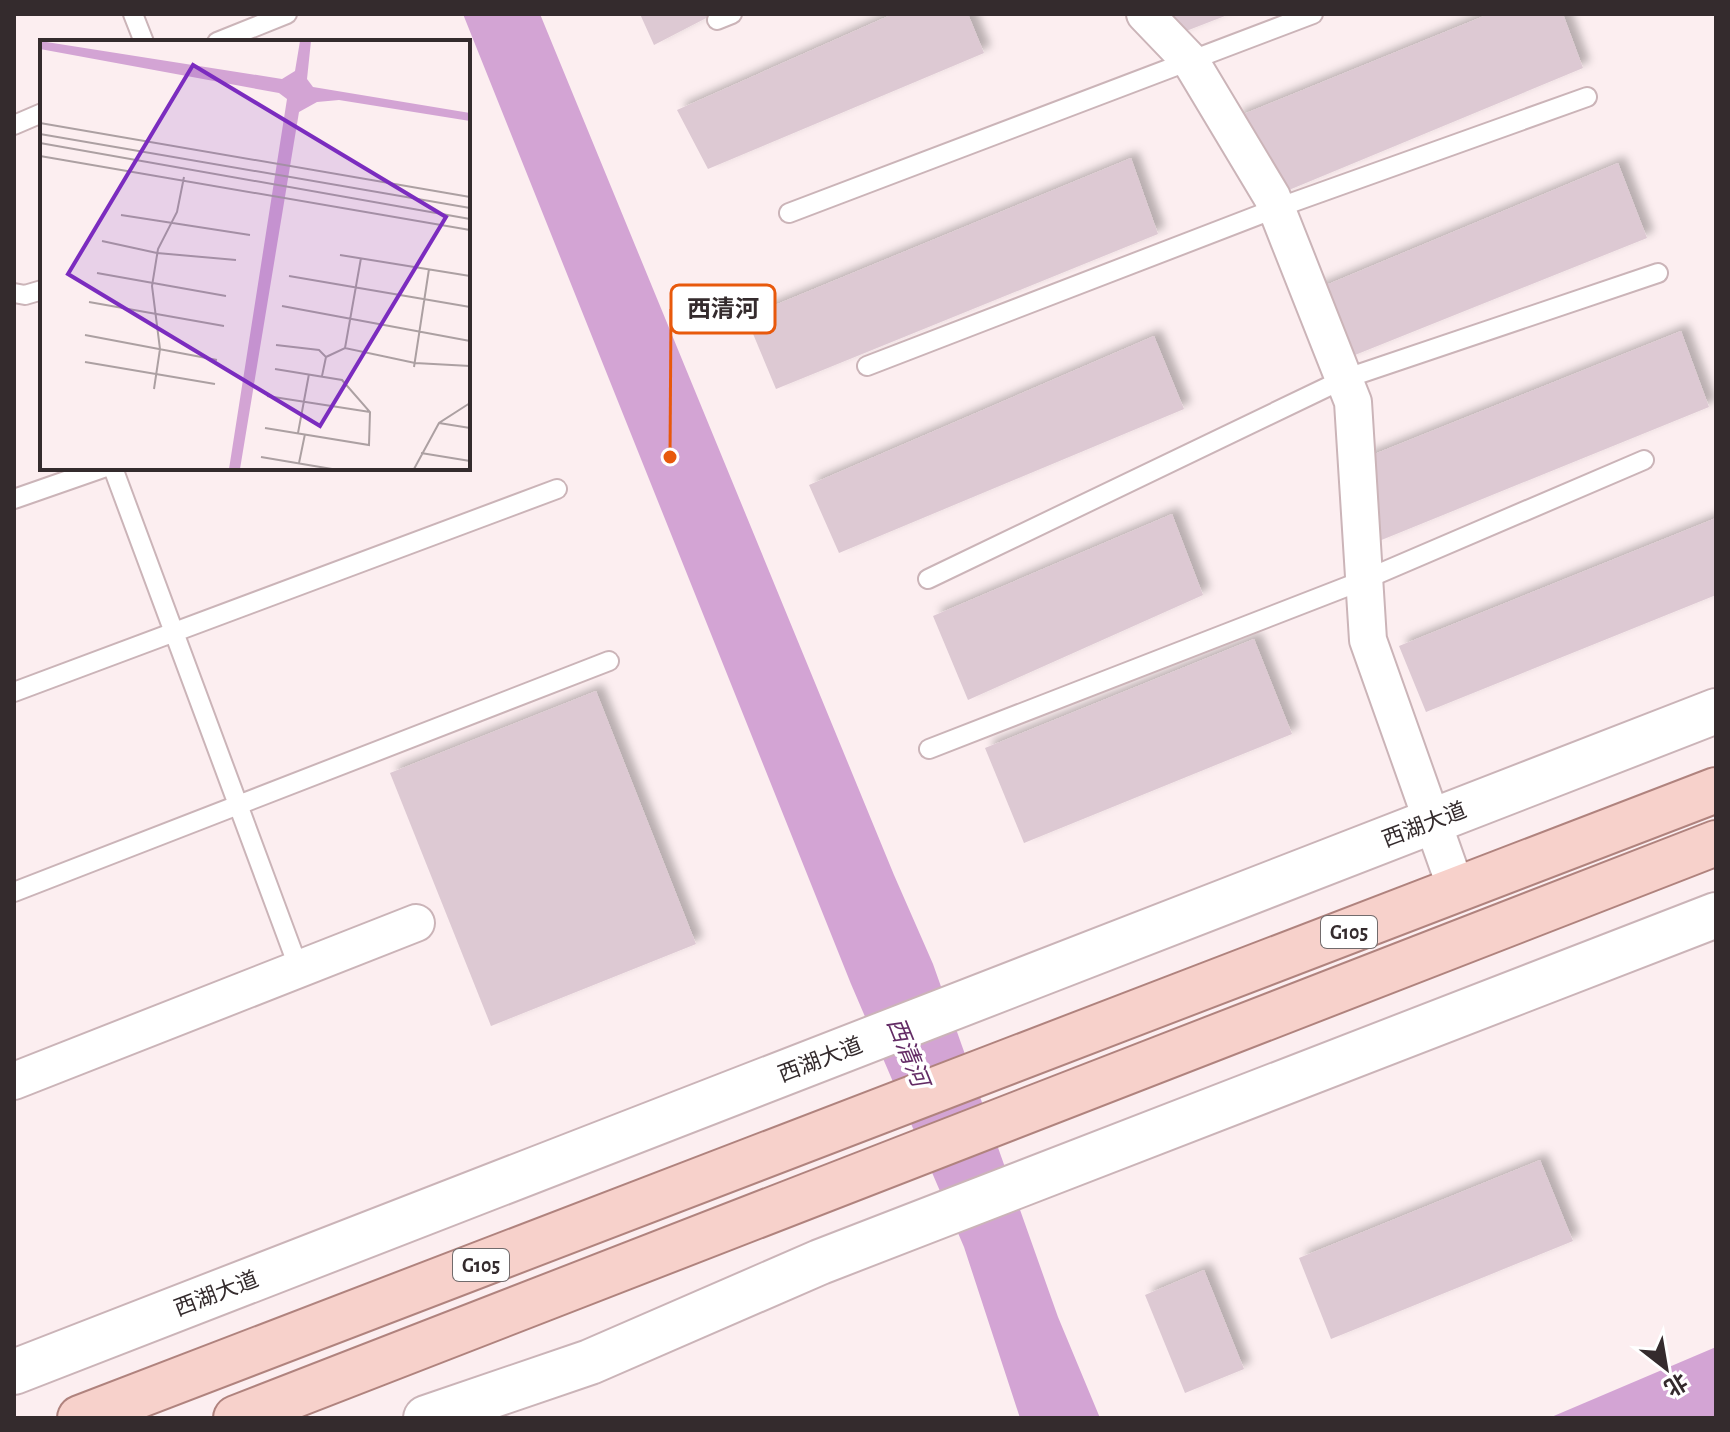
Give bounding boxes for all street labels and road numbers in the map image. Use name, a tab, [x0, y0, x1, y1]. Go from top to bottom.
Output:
street label: 西湖大道	[1379, 798, 1469, 851]
road number: G105	[1321, 916, 1377, 948]
street label: 西湖大道	[775, 1033, 865, 1086]
road number: G105	[453, 1249, 509, 1281]
street label: 西湖大道	[171, 1267, 261, 1320]

